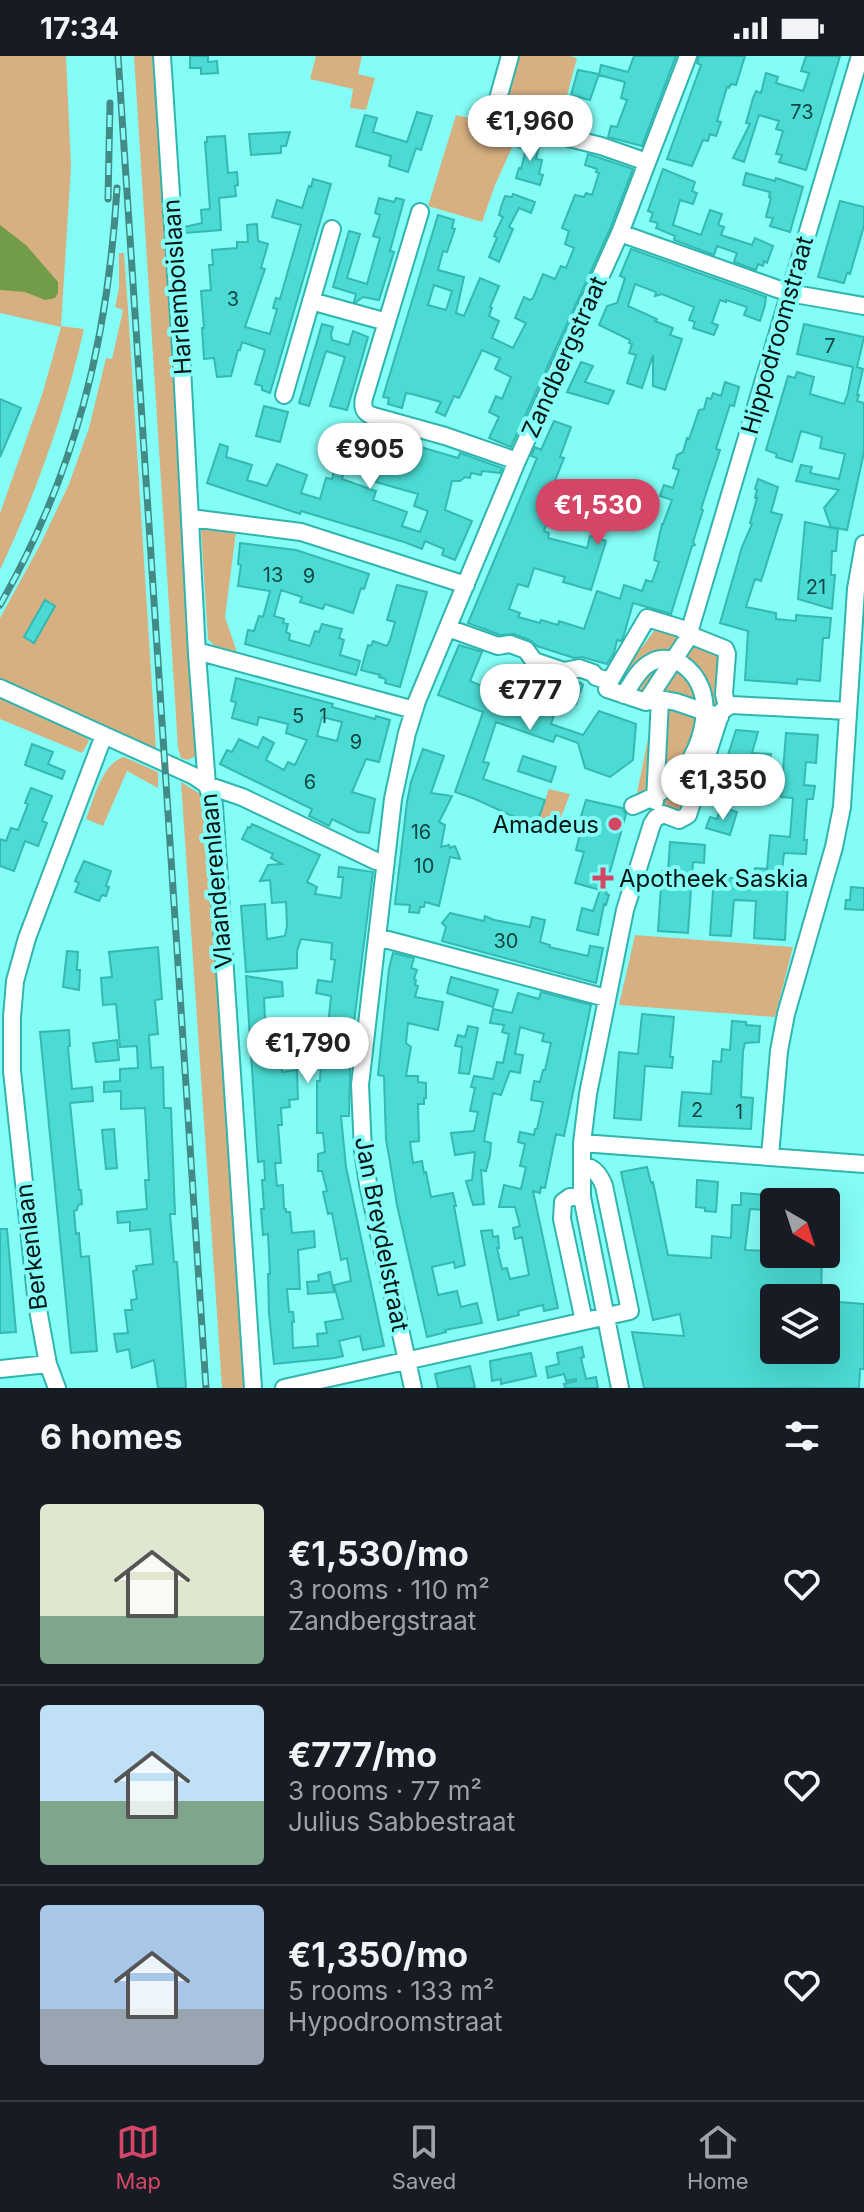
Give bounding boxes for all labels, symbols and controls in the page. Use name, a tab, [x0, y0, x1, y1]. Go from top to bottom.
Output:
text: 17:34	[40, 10, 119, 46]
pin: €1,960	[465, 95, 595, 163]
house number: 73	[790, 100, 814, 124]
text: €1,960	[486, 105, 574, 136]
street label: Harlemboislaan	[156, 198, 198, 376]
street label: Hippodroomstraat	[735, 232, 819, 437]
street label: Zandbergstraat	[515, 272, 613, 442]
house number: 3	[227, 287, 239, 311]
house number: 7	[824, 334, 836, 358]
pin: €905	[323, 423, 417, 491]
text: €905	[336, 433, 404, 464]
pin: €1,530	[533, 479, 663, 547]
text: €1,530	[554, 489, 642, 520]
house number: 13	[263, 563, 283, 587]
house number: 9	[303, 564, 315, 588]
house number: 21	[806, 575, 826, 599]
pin: €777	[483, 664, 577, 732]
text: €777	[498, 674, 562, 705]
house number: 5	[292, 704, 304, 728]
house number: 1	[319, 704, 327, 728]
house number: 9	[350, 730, 362, 754]
pin: €1,350	[658, 754, 788, 822]
text: €1,350	[679, 764, 767, 795]
house number: 6	[304, 770, 316, 794]
street label: Vlaanderenlaan	[194, 792, 238, 970]
place label: Amadeus	[492, 810, 599, 839]
marker: Amadeus	[606, 815, 624, 833]
house number: 16	[411, 820, 431, 844]
house number: 10	[414, 854, 434, 878]
place label: Apotheek Saskia	[619, 864, 809, 893]
marker: Apotheek Saskia	[594, 869, 612, 887]
house number: 30	[494, 929, 518, 953]
pin: €1,790	[243, 1017, 373, 1085]
text: €1,790	[265, 1027, 351, 1058]
house number: 2	[691, 1098, 703, 1122]
house number: 1	[735, 1100, 743, 1124]
street label: Jan Breydelstraat	[349, 1134, 415, 1334]
street label: Berkenlaan	[9, 1182, 53, 1312]
north arrow	[760, 1188, 840, 1268]
map controls	[760, 1188, 840, 1364]
button: layers	[760, 1284, 840, 1364]
icon: filters	[780, 1414, 824, 1458]
text: 6 homes	[40, 1416, 182, 1457]
text: €1,530/mo	[288, 1533, 469, 1574]
icon: home	[104, 1536, 200, 1632]
icon: heart	[780, 1562, 824, 1606]
text: 3 rooms · 110 m²	[288, 1574, 490, 1605]
text: Zandbergstraat	[288, 1605, 476, 1636]
text: €777/mo	[288, 1734, 437, 1775]
icon: home	[104, 1737, 200, 1833]
icon: heart	[780, 1763, 824, 1807]
text: 3 rooms · 77 m²	[288, 1775, 482, 1806]
text: Julius Sabbestraat	[288, 1806, 515, 1837]
text: €1,350/mo	[288, 1934, 468, 1975]
icon: home	[104, 1937, 200, 2033]
icon: heart	[780, 1963, 824, 2007]
text: 5 rooms · 133 m²	[288, 1975, 495, 2006]
text: Hypodroomstraat	[288, 2006, 503, 2037]
tab: Map	[115, 2120, 161, 2194]
tab: Saved	[392, 2120, 456, 2194]
tab: Home	[687, 2120, 749, 2194]

